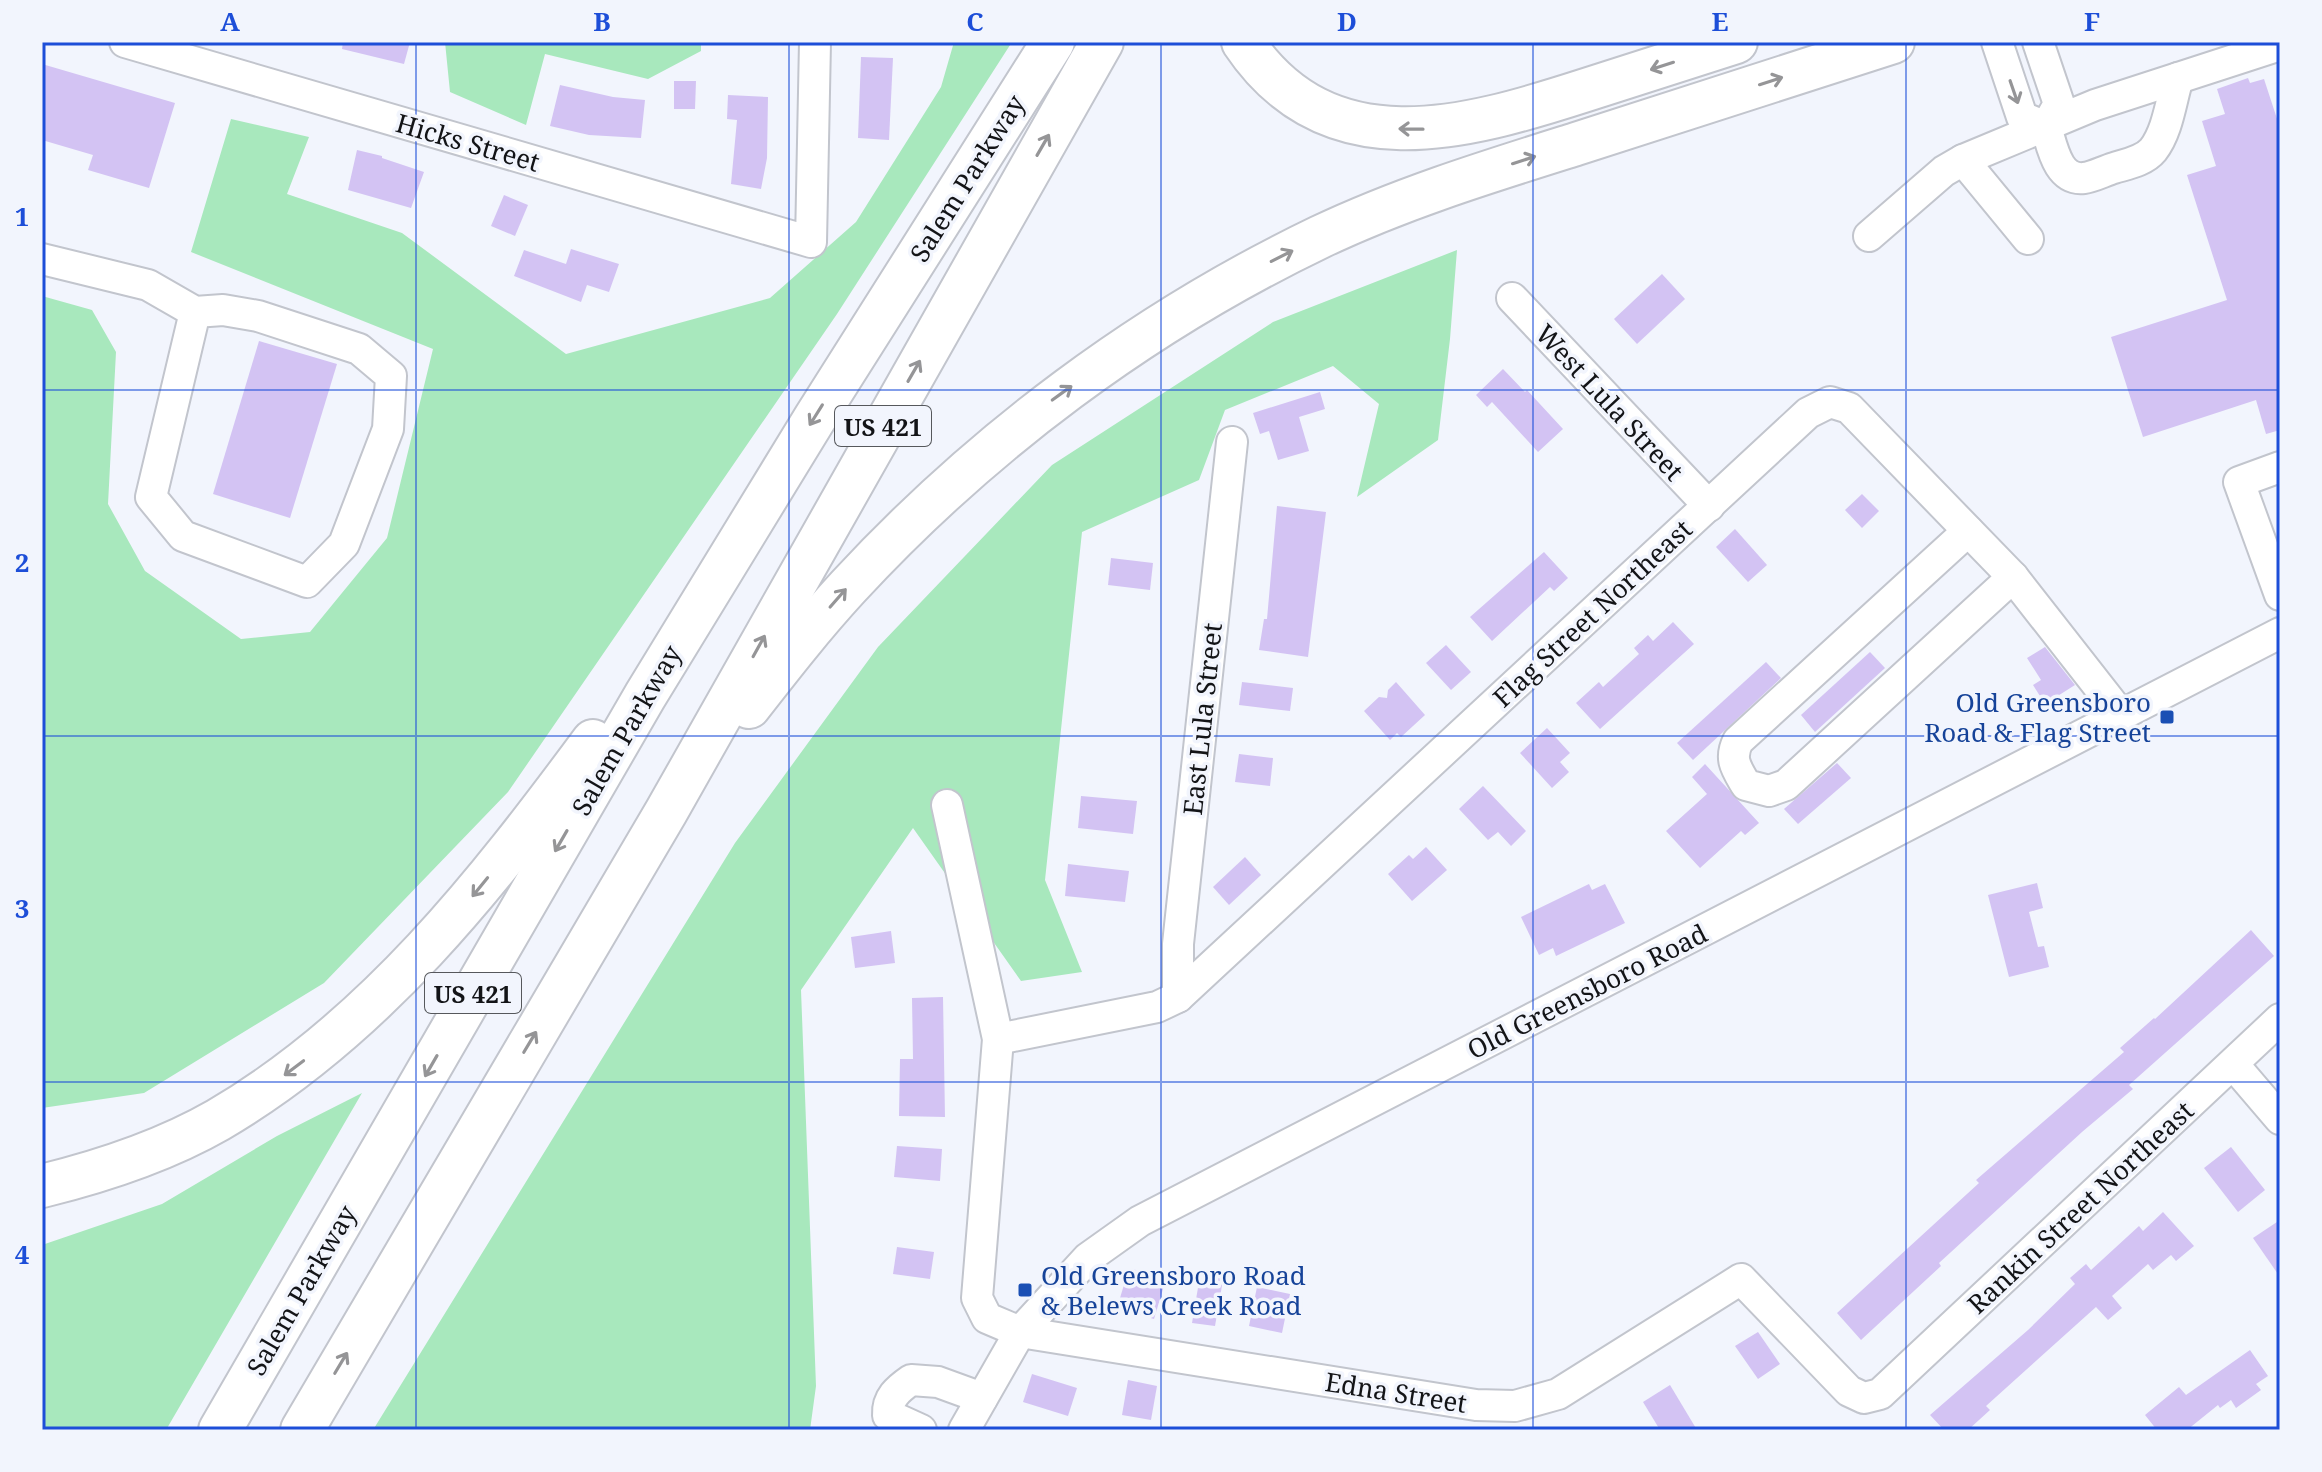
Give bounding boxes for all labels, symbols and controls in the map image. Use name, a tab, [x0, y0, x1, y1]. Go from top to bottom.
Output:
text: A	[220, 3, 240, 39]
text: B	[593, 3, 611, 39]
text: C	[966, 3, 984, 39]
text: D	[1337, 3, 1357, 39]
text: E	[1712, 3, 1729, 39]
text: F	[2084, 3, 2100, 39]
one-way arrow	[1650, 60, 1675, 74]
one-way arrow	[1758, 73, 1784, 88]
one-way arrow	[2007, 79, 2022, 104]
street label: Salem Parkway	[901, 87, 1033, 269]
street label: Hicks Street	[392, 104, 544, 180]
one-way arrow	[1398, 121, 1425, 136]
one-way arrow	[1035, 134, 1051, 157]
one-way arrow	[1511, 152, 1536, 167]
text: 1	[15, 198, 29, 234]
one-way arrow	[1270, 247, 1294, 263]
street label: West Lula Street	[1528, 316, 1692, 488]
one-way arrow	[906, 360, 922, 383]
one-way arrow	[1051, 385, 1072, 402]
one-way arrow	[808, 403, 824, 426]
road number: US 421	[835, 406, 931, 446]
street label: Flag Street Northeast	[1485, 511, 1699, 715]
text: 2	[15, 544, 29, 580]
one-way arrow	[829, 589, 847, 609]
street label: East Lula Street	[1174, 621, 1230, 817]
one-way arrow	[751, 635, 767, 658]
street label: Salem Parkway	[563, 638, 690, 822]
place label: Old Greensboro Road & Flag Street	[1924, 684, 2151, 750]
marker: Old Greensboro Road & Flag Street	[2158, 708, 2176, 726]
one-way arrow	[553, 829, 569, 852]
one-way arrow	[471, 876, 489, 897]
text: 3	[15, 890, 29, 926]
street label: Old Greensboro Road	[1461, 915, 1713, 1067]
road number: US 421	[425, 973, 521, 1013]
one-way arrow	[523, 1031, 539, 1054]
one-way arrow	[423, 1054, 439, 1077]
one-way arrow	[284, 1060, 306, 1077]
street label: Rankin Street Northeast	[1959, 1093, 2201, 1321]
street label: Salem Parkway	[238, 1198, 365, 1382]
text: 4	[15, 1236, 30, 1272]
place label: Old Greensboro Road & Belews Creek Road	[1041, 1257, 1306, 1323]
marker: Old Greensboro Road & Belews Creek Road	[1016, 1281, 1034, 1299]
one-way arrow	[334, 1352, 350, 1375]
street label: Edna Street	[1323, 1363, 1469, 1421]

